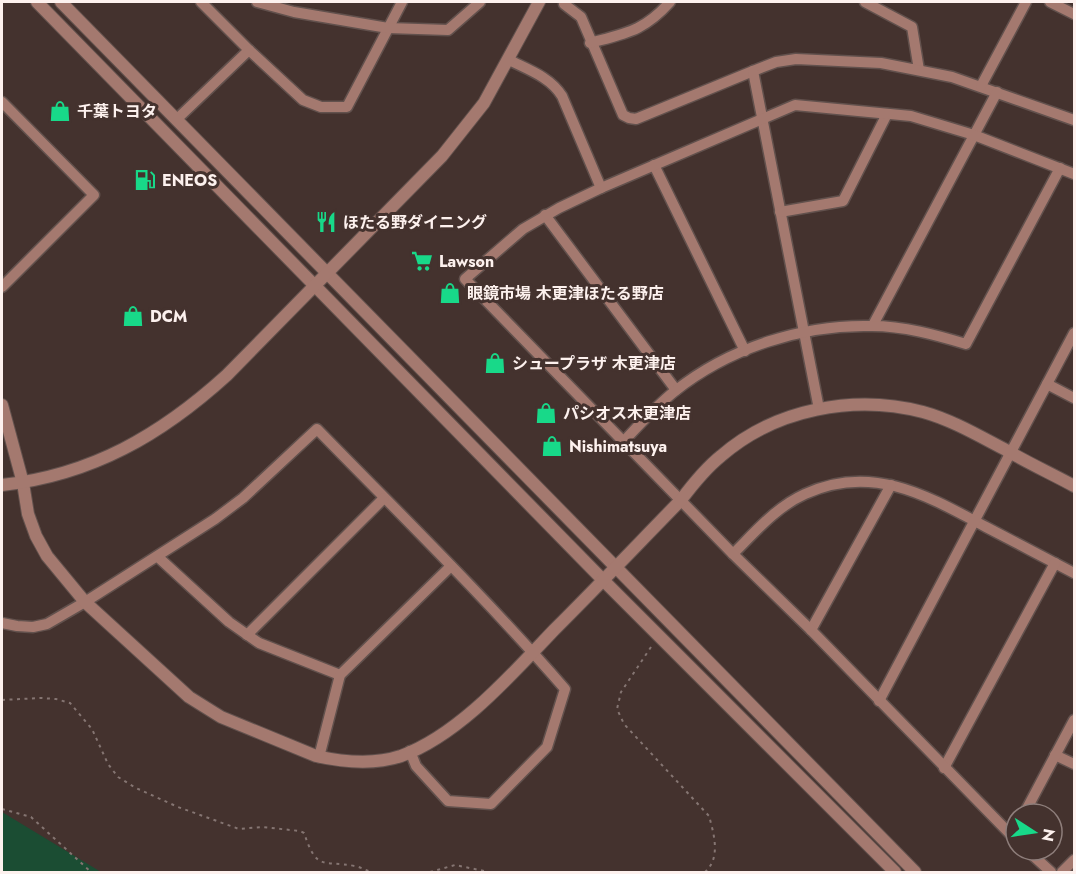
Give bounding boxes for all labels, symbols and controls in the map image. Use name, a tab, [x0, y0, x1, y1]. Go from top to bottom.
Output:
shop icon: 千葉トヨタ	[48, 99, 72, 123]
place label: 千葉トヨタ	[77, 100, 157, 123]
fuel station icon: ENEOS	[133, 168, 157, 192]
place label: ENEOS	[162, 169, 217, 192]
restaurant icon: ほたる野ダイニング	[314, 210, 338, 234]
place label: ほたる野ダイニング	[343, 211, 487, 234]
supermarket icon: Lawson	[410, 249, 434, 273]
place label: Lawson	[439, 250, 494, 273]
shop icon: 眼鏡市場 木更津ほたる野店	[438, 281, 462, 305]
place label: 眼鏡市場 木更津ほたる野店	[467, 282, 664, 305]
shop icon: DCM	[121, 304, 145, 328]
place label: DCM	[150, 305, 187, 328]
shop icon: シュープラザ 木更津店	[483, 351, 507, 375]
place label: シュープラザ 木更津店	[512, 352, 676, 375]
shop icon: パシオス木更津店	[534, 401, 558, 425]
place label: パシオス木更津店	[563, 402, 691, 425]
shop icon: Nishimatsuya	[540, 434, 564, 458]
place label: Nishimatsuya	[569, 435, 667, 458]
north arrow	[1004, 802, 1064, 862]
text: N	[1036, 826, 1061, 844]

